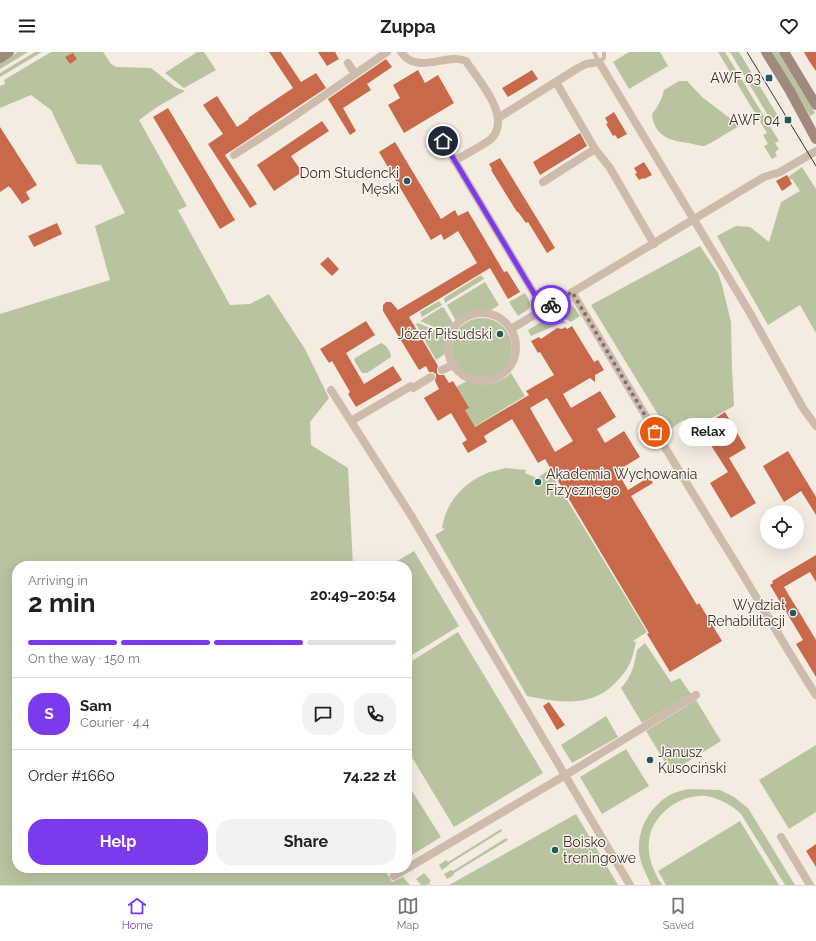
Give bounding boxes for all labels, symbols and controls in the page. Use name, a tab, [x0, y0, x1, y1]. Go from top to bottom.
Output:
icon: menu	[16, 15, 38, 37]
icon: heart	[778, 15, 800, 37]
text: Zuppa	[380, 16, 436, 37]
place label: AWF 03	[710, 70, 761, 86]
marker: AWF 03	[764, 73, 774, 83]
place label: AWF 04	[729, 112, 780, 128]
marker: AWF 04	[783, 115, 793, 125]
pin	[426, 124, 460, 158]
icon: home	[432, 130, 454, 152]
place label: Dom Studencki Męski	[300, 165, 399, 197]
marker: Dom Studencki Męski	[402, 176, 412, 186]
courier	[531, 285, 571, 325]
icon: bike	[540, 294, 562, 316]
place label: Józef Piłsudski	[398, 326, 492, 342]
marker: Józef Piłsudski	[495, 329, 505, 339]
pin	[638, 415, 672, 449]
callout: Relax	[679, 418, 737, 446]
icon: bag	[644, 421, 666, 443]
text: Relax	[691, 424, 725, 439]
place label: Akademia Wychowania Fizycznego	[546, 466, 697, 498]
marker: Akademia Wychowania Fizycznego	[533, 477, 543, 487]
map controls	[760, 505, 804, 549]
button: locate	[760, 505, 804, 549]
text: Arriving in	[28, 573, 88, 588]
text: 20:49–20:54	[310, 586, 396, 604]
text: 2 min	[28, 588, 95, 618]
place label: Wydział Rehabilitacji	[707, 597, 786, 629]
marker: Wydział Rehabilitacji	[788, 608, 798, 618]
text: On the way · 150 m	[28, 651, 140, 666]
button: chat	[302, 693, 344, 735]
button: phone	[354, 693, 396, 735]
text: Sam	[80, 697, 112, 715]
text: S	[44, 705, 54, 723]
text: Courier · 4.4	[80, 715, 149, 730]
place label: Janusz Kusociński	[658, 744, 726, 776]
marker: Janusz Kusociński	[645, 755, 655, 765]
text: Order #1660	[28, 767, 115, 785]
text: 74.22 zł	[343, 767, 396, 785]
button: Help	[28, 819, 208, 865]
button: Share	[216, 819, 396, 865]
place label: Boisko treningowe	[563, 834, 636, 866]
marker: Boisko treningowe	[550, 845, 560, 855]
tab: Home	[122, 895, 153, 932]
tab: Map	[397, 895, 419, 932]
tab: Saved	[663, 895, 694, 932]

